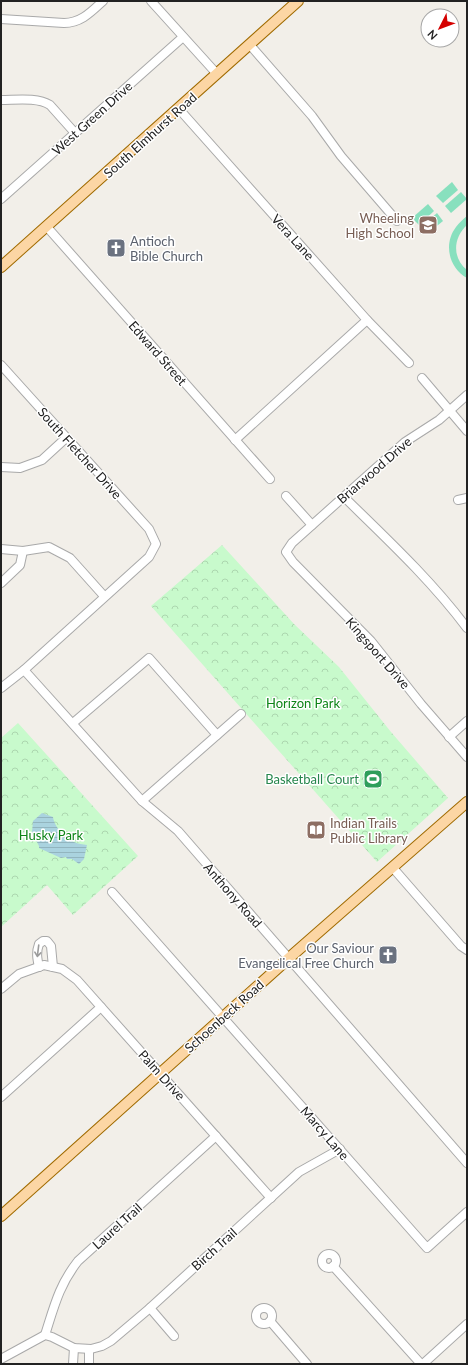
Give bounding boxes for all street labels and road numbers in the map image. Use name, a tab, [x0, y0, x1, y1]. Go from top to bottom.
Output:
street label: West Green Drive	[49, 78, 135, 158]
street label: South Elmhurst Road	[100, 89, 200, 181]
street label: Vera Lane	[268, 211, 318, 263]
street label: Edward Street	[126, 317, 191, 389]
street label: South Fletcher Drive	[35, 404, 125, 502]
street label: Briarwood Drive	[333, 433, 415, 507]
street label: Kingsport Drive	[343, 614, 414, 692]
street label: Anthony Road	[200, 859, 266, 931]
street label: Schoenbeck Road	[181, 976, 267, 1056]
street label: Palm Drive	[135, 1047, 189, 1104]
street label: Marcy Lane	[297, 1103, 353, 1163]
street label: Laurel Trail	[89, 1200, 145, 1252]
street label: Birch Trail	[188, 1224, 240, 1274]

